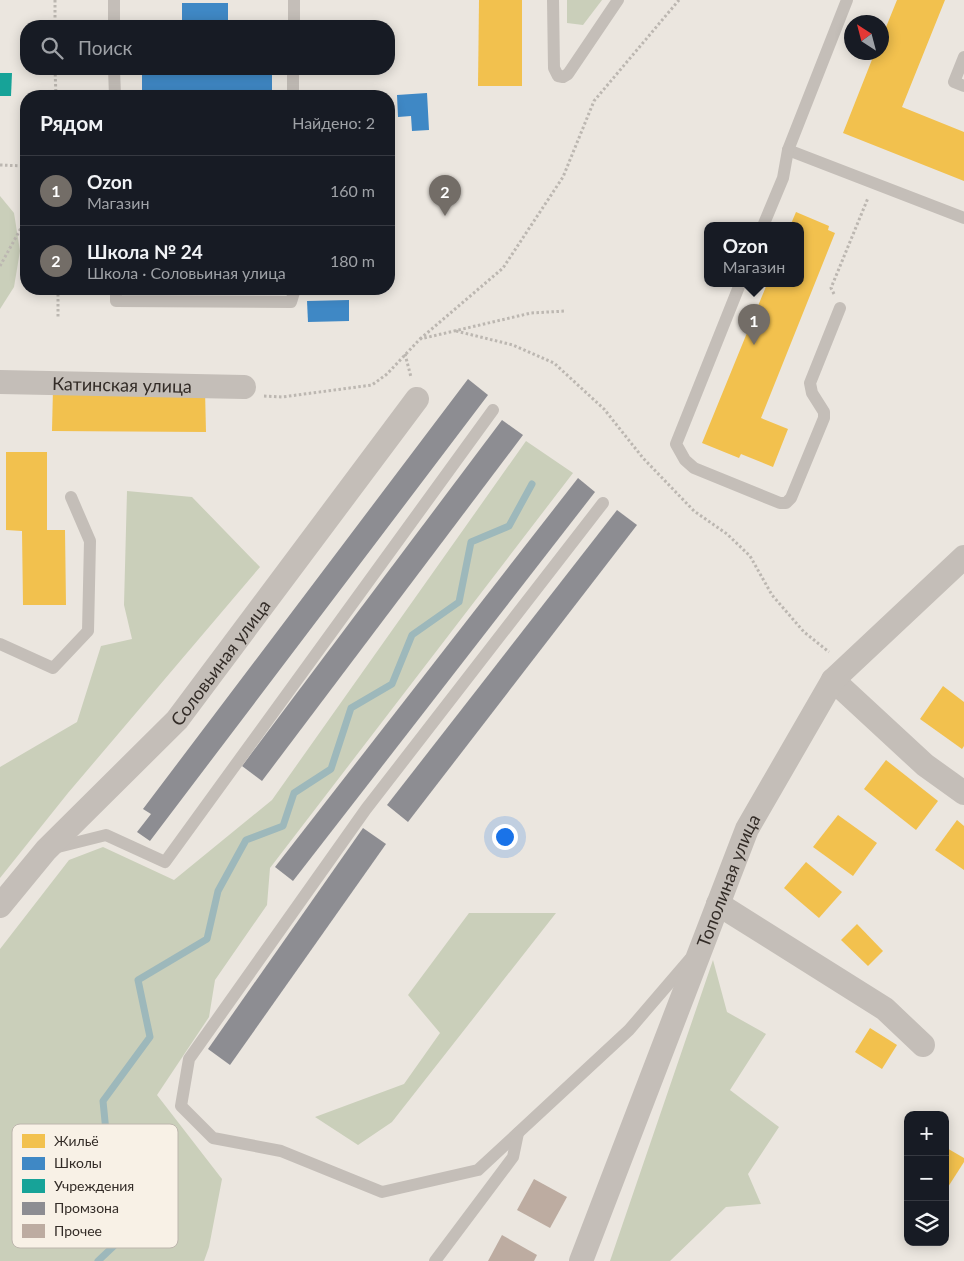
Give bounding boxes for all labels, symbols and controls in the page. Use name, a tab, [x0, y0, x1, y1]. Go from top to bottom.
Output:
north arrow	[844, 15, 889, 60]
search box	[20, 20, 395, 75]
icon: search	[38, 34, 66, 62]
text: Поиск	[78, 36, 132, 59]
text: Рядом	[40, 110, 103, 135]
text: Найдено: 2	[292, 113, 375, 132]
text: Ozon	[87, 170, 132, 193]
pin: 2	[429, 175, 461, 216]
text: 1	[51, 181, 61, 200]
text: 160 m	[330, 181, 375, 200]
text: Магазин	[87, 193, 149, 212]
popup	[704, 222, 804, 287]
text: Ozon	[723, 234, 768, 257]
text: Школа № 24	[87, 240, 203, 263]
text: 2	[51, 251, 61, 270]
text: 180 m	[330, 251, 375, 270]
text: Магазин	[723, 257, 785, 276]
text: Школа · Соловьиная улица	[87, 263, 286, 282]
pin: 1	[738, 304, 770, 345]
street label: Катинская улица	[52, 372, 192, 397]
street label: Соловьиная улица	[166, 595, 274, 730]
street label: Тополиная улица	[692, 810, 764, 950]
your location	[492, 824, 518, 850]
map controls	[904, 1111, 949, 1246]
button: +	[904, 1111, 949, 1156]
legend	[12, 1124, 178, 1248]
text: Жильё	[54, 1132, 99, 1149]
text: Школы	[54, 1154, 102, 1171]
button: −	[904, 1156, 949, 1201]
text: Учреждения	[54, 1177, 134, 1194]
text: Промзона	[54, 1199, 119, 1216]
button: layers	[904, 1201, 949, 1246]
text: Прочее	[54, 1222, 102, 1239]

